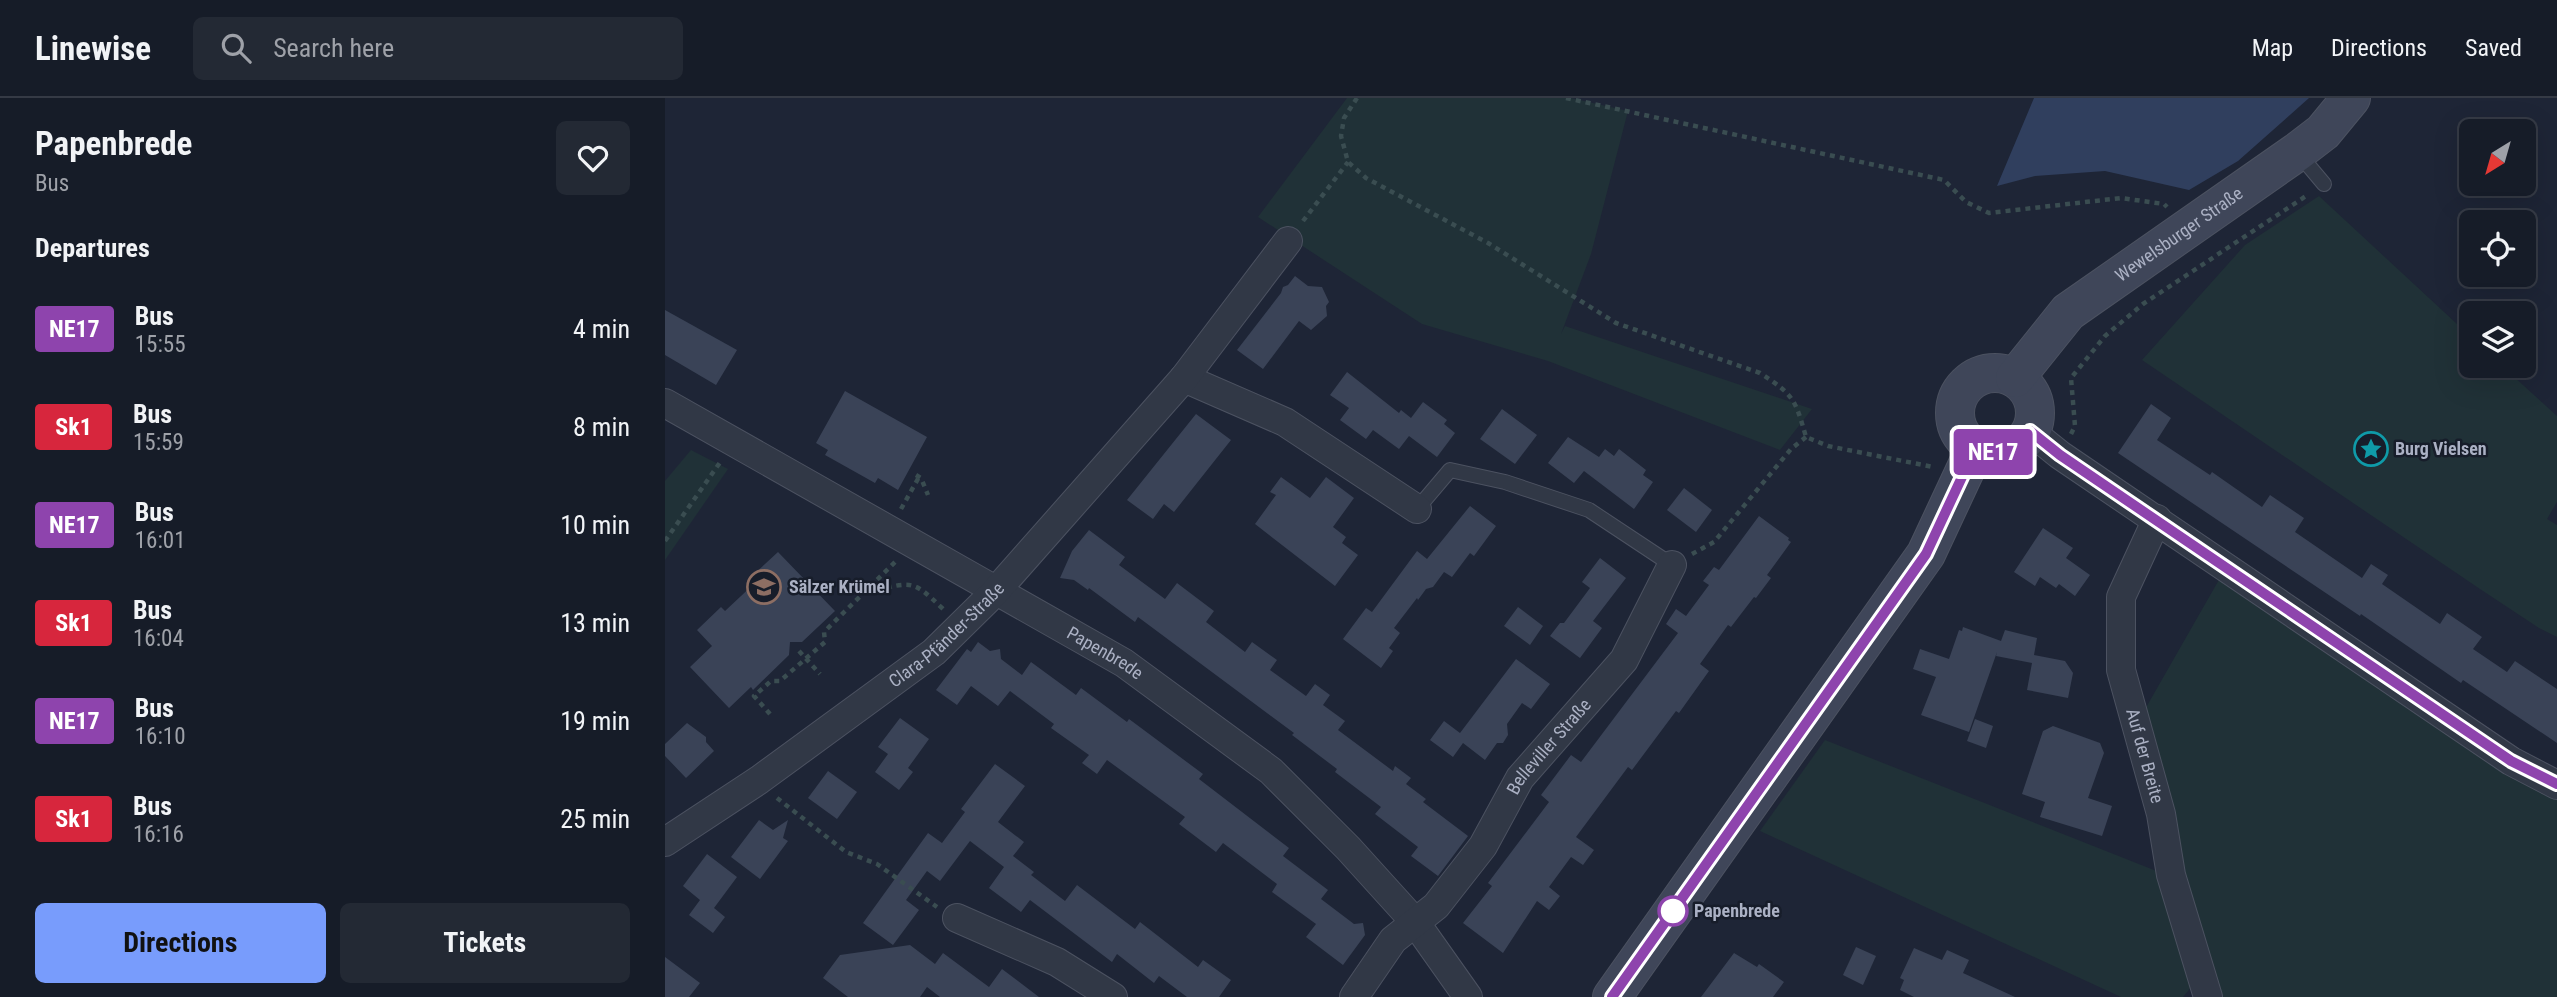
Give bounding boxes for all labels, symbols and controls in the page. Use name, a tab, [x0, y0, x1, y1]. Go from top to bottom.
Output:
search box	[193, 17, 683, 80]
text: Linewise	[35, 29, 151, 68]
icon: search	[217, 29, 255, 67]
text: Search here	[273, 33, 394, 63]
text: Map	[2252, 34, 2293, 62]
text: Directions	[2331, 34, 2427, 62]
text: Saved	[2465, 34, 2522, 62]
north arrow	[2459, 119, 2536, 196]
map controls	[2459, 119, 2536, 378]
button: heart	[556, 121, 630, 195]
text: Papenbrede	[35, 124, 192, 163]
text: Bus	[35, 170, 69, 197]
street label: Wewelsburger Straße	[2111, 182, 2246, 286]
button: locate	[2459, 210, 2536, 287]
text: Departures	[35, 233, 150, 263]
text: Bus	[135, 301, 174, 331]
button: layers	[2459, 301, 2536, 378]
text: 4 min	[573, 314, 630, 344]
text: NE17	[49, 315, 100, 343]
text: 15:55	[135, 331, 186, 358]
text: Bus	[133, 399, 172, 429]
text: 8 min	[573, 412, 630, 442]
text: Sk1	[55, 413, 92, 441]
text: 15:59	[133, 429, 184, 456]
line badge: NE17	[1944, 429, 2042, 475]
place icon: Burg Vielsen	[2352, 430, 2390, 468]
text: NE17	[1968, 438, 2018, 466]
place label: Burg Vielsen	[2395, 438, 2487, 459]
text: Bus	[135, 497, 174, 527]
text: 10 min	[560, 510, 630, 540]
text: NE17	[49, 511, 100, 539]
text: 16:01	[135, 527, 186, 554]
school or university icon: Sälzer Krümel	[745, 568, 783, 606]
place label: Sälzer Krümel	[789, 576, 890, 597]
street label: Clara-Pfänder-Straße	[884, 578, 1008, 692]
text: Bus	[133, 595, 172, 625]
text: 13 min	[560, 608, 630, 638]
text: Sk1	[55, 609, 92, 637]
street label: Papenbrede	[1064, 622, 1147, 683]
text: 16:04	[133, 625, 184, 652]
text: Bus	[135, 693, 174, 723]
street label: Belleviller Straße	[1502, 694, 1595, 798]
text: 19 min	[560, 706, 630, 736]
street label: Auf der Breite	[2122, 706, 2168, 805]
text: NE17	[49, 707, 100, 735]
text: 16:10	[135, 723, 186, 750]
text: Bus	[133, 791, 172, 821]
text: 25 min	[560, 804, 630, 834]
text: Sk1	[55, 805, 92, 833]
text: 16:16	[133, 821, 184, 848]
marker: Papenbrede	[1658, 896, 1688, 926]
place label: Papenbrede	[1694, 900, 1780, 921]
button: Directions	[35, 903, 326, 983]
button: Tickets	[340, 903, 630, 983]

